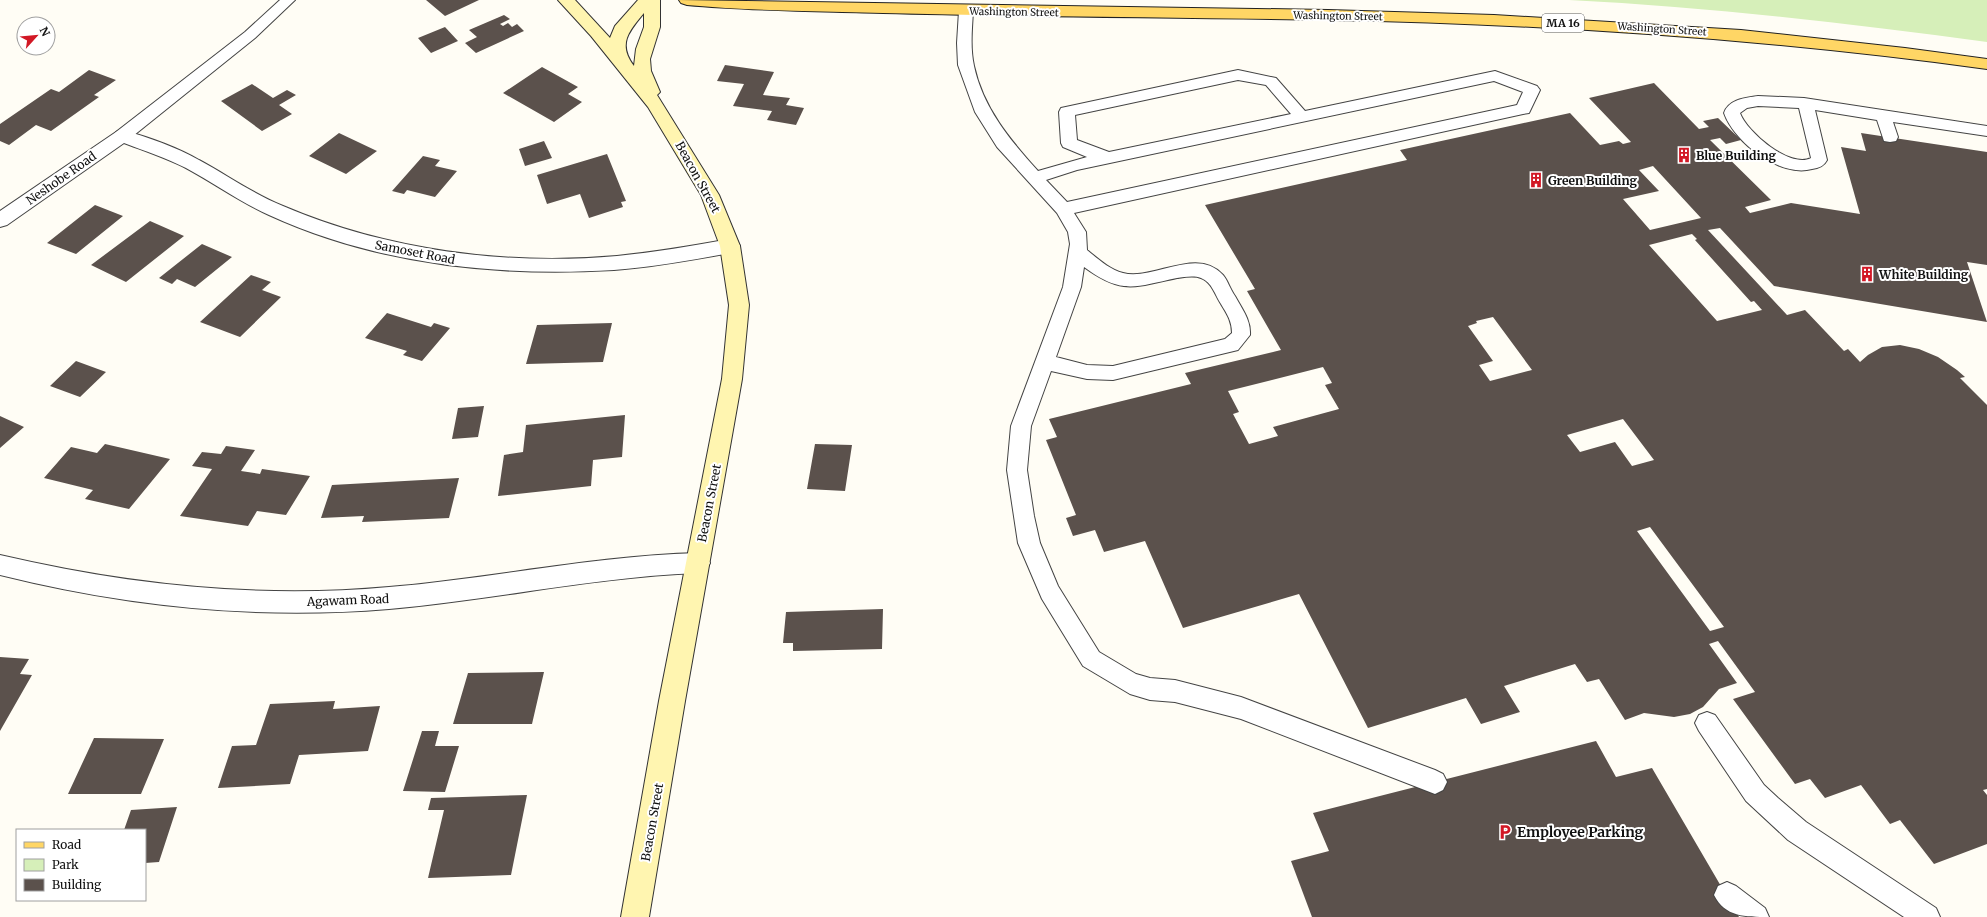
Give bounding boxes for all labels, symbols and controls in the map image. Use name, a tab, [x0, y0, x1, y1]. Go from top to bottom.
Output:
street label: Washington Street	[968, 5, 1059, 19]
street label: Washington Street	[1292, 9, 1383, 23]
road number: MA 16	[1542, 14, 1584, 32]
north arrow	[16, 16, 56, 56]
street label: Washington Street	[1616, 19, 1707, 39]
text: N	[37, 24, 53, 39]
street label: Beacon Street	[672, 139, 724, 216]
building icon: Blue Building	[1675, 146, 1693, 164]
street label: Neshobe Road	[23, 148, 99, 208]
place label: Blue Building	[1696, 148, 1777, 163]
building icon: Green Building	[1527, 171, 1545, 189]
place label: Green Building	[1548, 173, 1637, 188]
street label: Samoset Road	[374, 237, 456, 267]
building icon: White Building	[1858, 265, 1876, 283]
place label: White Building	[1878, 267, 1969, 282]
street label: Beacon Street	[694, 462, 724, 543]
street label: Agawam Road	[306, 591, 389, 609]
street label: Beacon Street	[638, 781, 666, 862]
parking icon: Employee Parking	[1496, 823, 1514, 841]
place label: Employee Parking	[1517, 823, 1644, 841]
legend	[16, 829, 146, 901]
text: Road	[52, 837, 81, 852]
text: Park	[52, 857, 79, 872]
text: Building	[52, 877, 102, 892]

